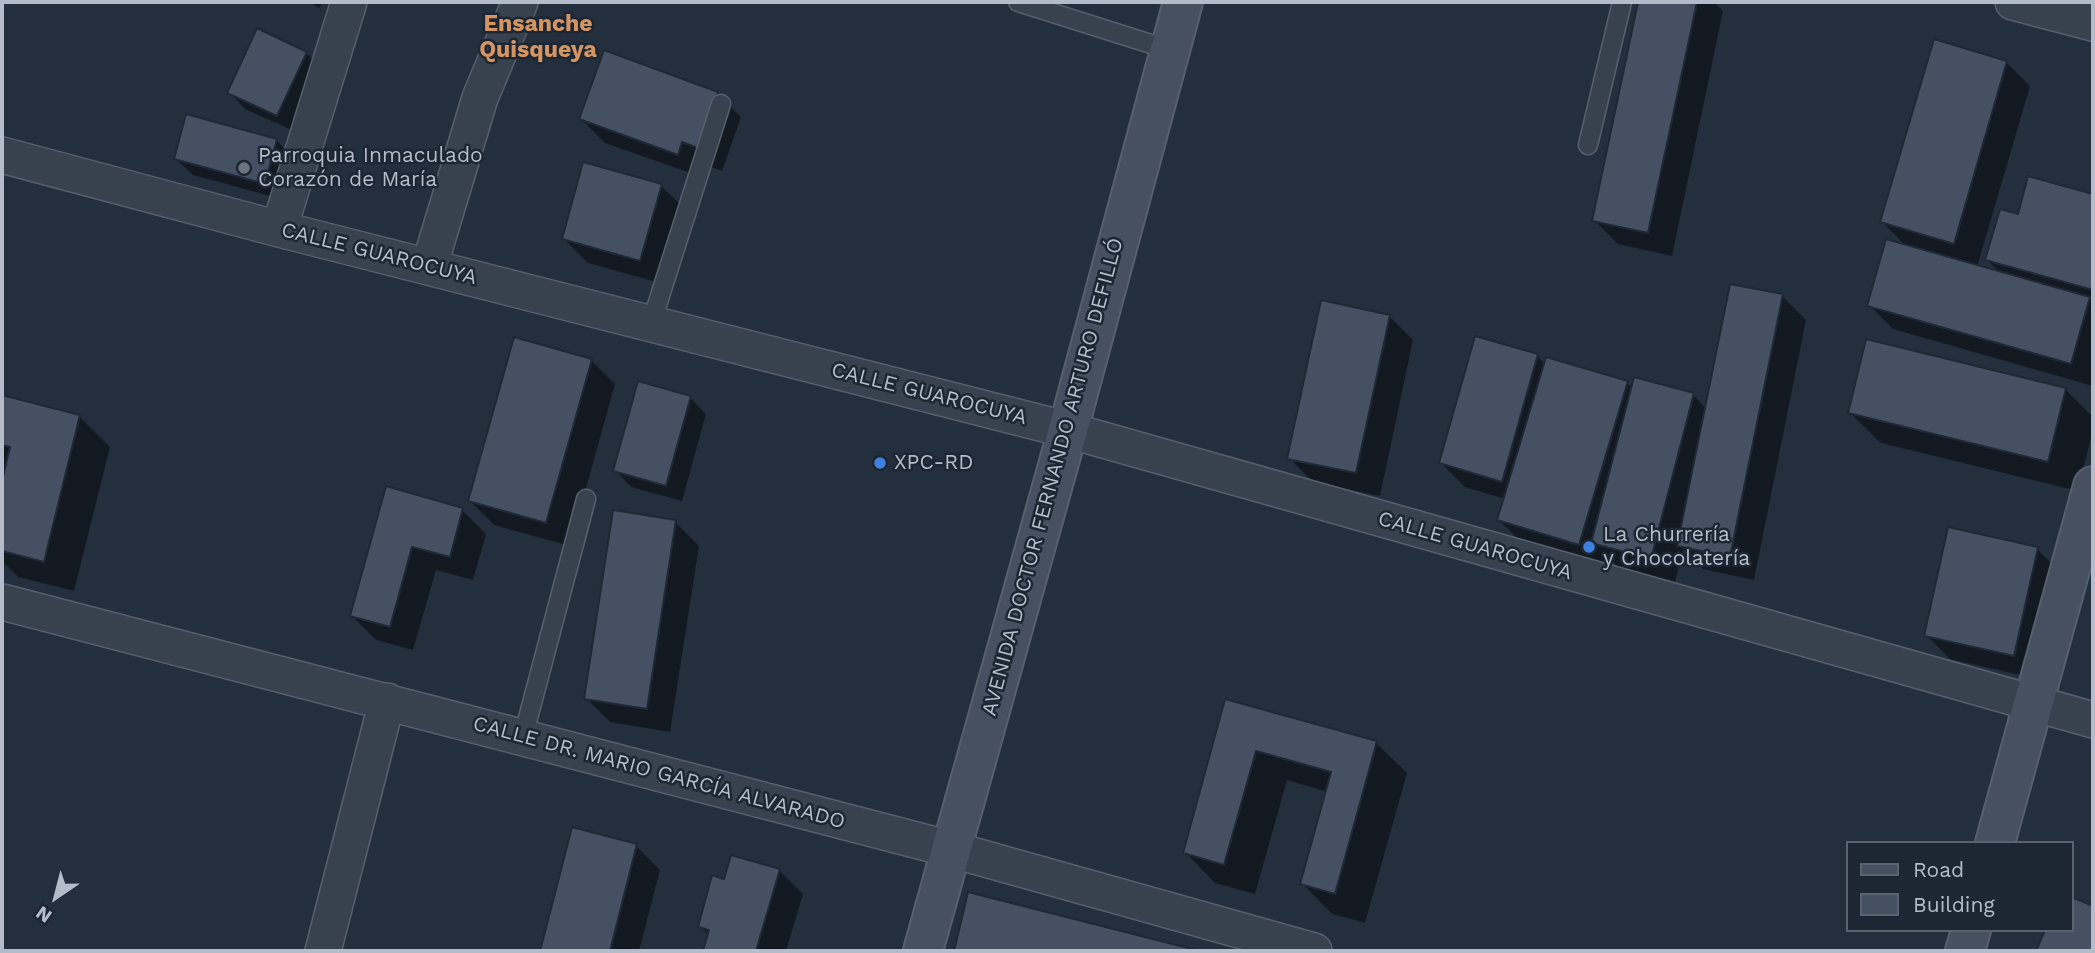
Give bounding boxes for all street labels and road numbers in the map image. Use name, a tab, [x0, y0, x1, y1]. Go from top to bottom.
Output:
street label: CALLE GUAROCUYA	[279, 217, 479, 291]
street label: AVENIDA DOCTOR FERNANDO ARTURO DEFILLÓ	[977, 235, 1129, 719]
street label: CALLE GUAROCUYA	[829, 357, 1029, 431]
street label: CALLE GUAROCUYA	[1375, 506, 1575, 586]
street label: CALLE DR. MARIO GARCÍA ALVARADO	[470, 711, 848, 835]

